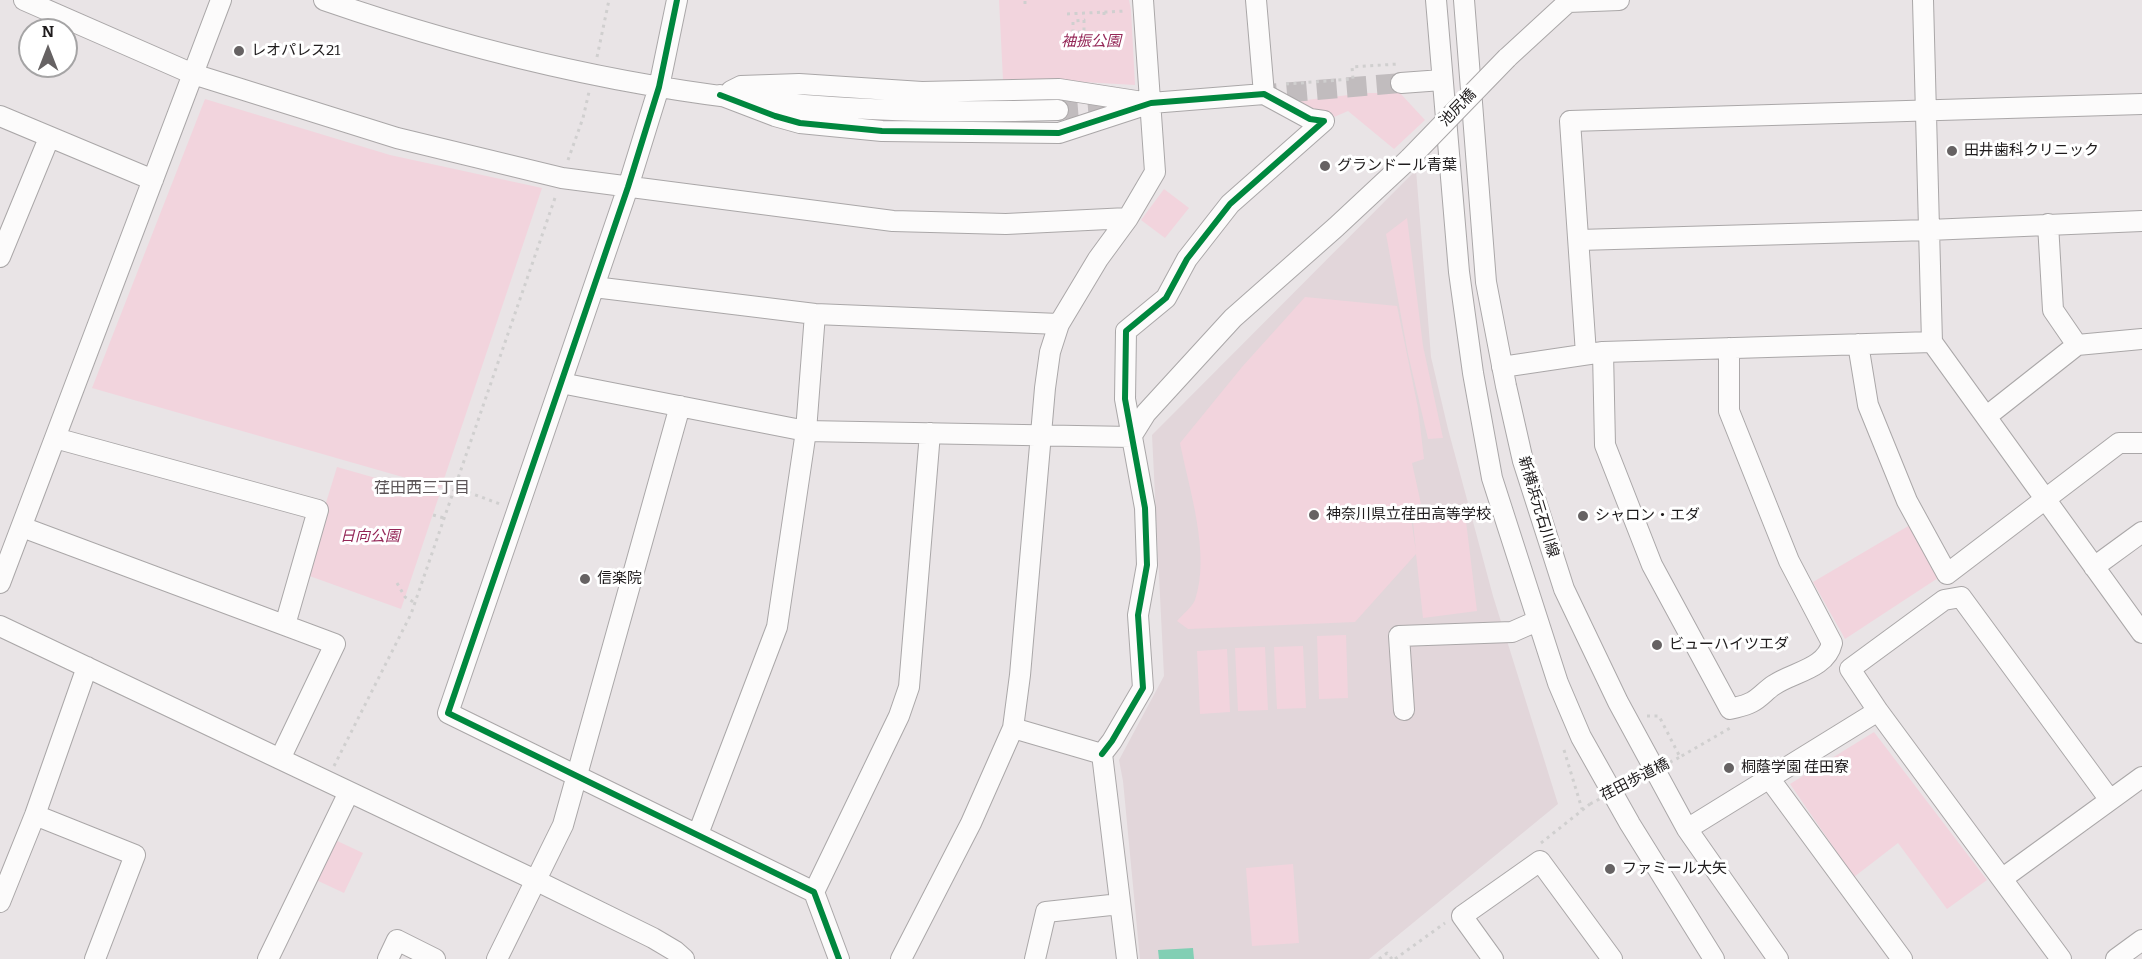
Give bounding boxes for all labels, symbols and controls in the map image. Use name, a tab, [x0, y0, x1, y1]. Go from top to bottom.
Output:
north arrow	[18, 18, 78, 78]
text: N	[42, 22, 54, 41]
park label: 袖振公園	[1061, 33, 1121, 51]
place label: レオパレス21	[251, 42, 340, 60]
marker: レオパレス21	[232, 44, 246, 58]
street label: 池尻橋	[1436, 86, 1480, 130]
place label: 田井歯科クリニック	[1964, 142, 2099, 160]
marker: 田井歯科クリニック	[1945, 144, 1959, 158]
place label: グランドール青葉	[1337, 157, 1457, 175]
marker: グランドール青葉	[1318, 159, 1332, 173]
street label: 新横浜元石川線	[1514, 454, 1562, 560]
district label: 荏田西三丁目	[374, 479, 470, 499]
place label: 神奈川県立荏田高等学校	[1326, 506, 1491, 524]
place label: シャロン・エダ	[1595, 507, 1700, 525]
marker: 神奈川県立荏田高等学校	[1307, 508, 1321, 522]
marker: シャロン・エダ	[1576, 509, 1590, 523]
park label: 日向公園	[340, 528, 400, 546]
place label: 信楽院	[597, 570, 642, 588]
marker: 信楽院	[578, 572, 592, 586]
place label: ビューハイツエダ	[1669, 636, 1789, 654]
marker: ビューハイツエダ	[1650, 638, 1664, 652]
street label: 荏田歩道橋	[1598, 755, 1672, 805]
place label: 桐蔭学園 荏田寮	[1741, 759, 1849, 777]
marker: 桐蔭学園 荏田寮	[1722, 761, 1736, 775]
place label: ファミール大矢	[1622, 860, 1727, 878]
marker: ファミール大矢	[1603, 862, 1617, 876]

